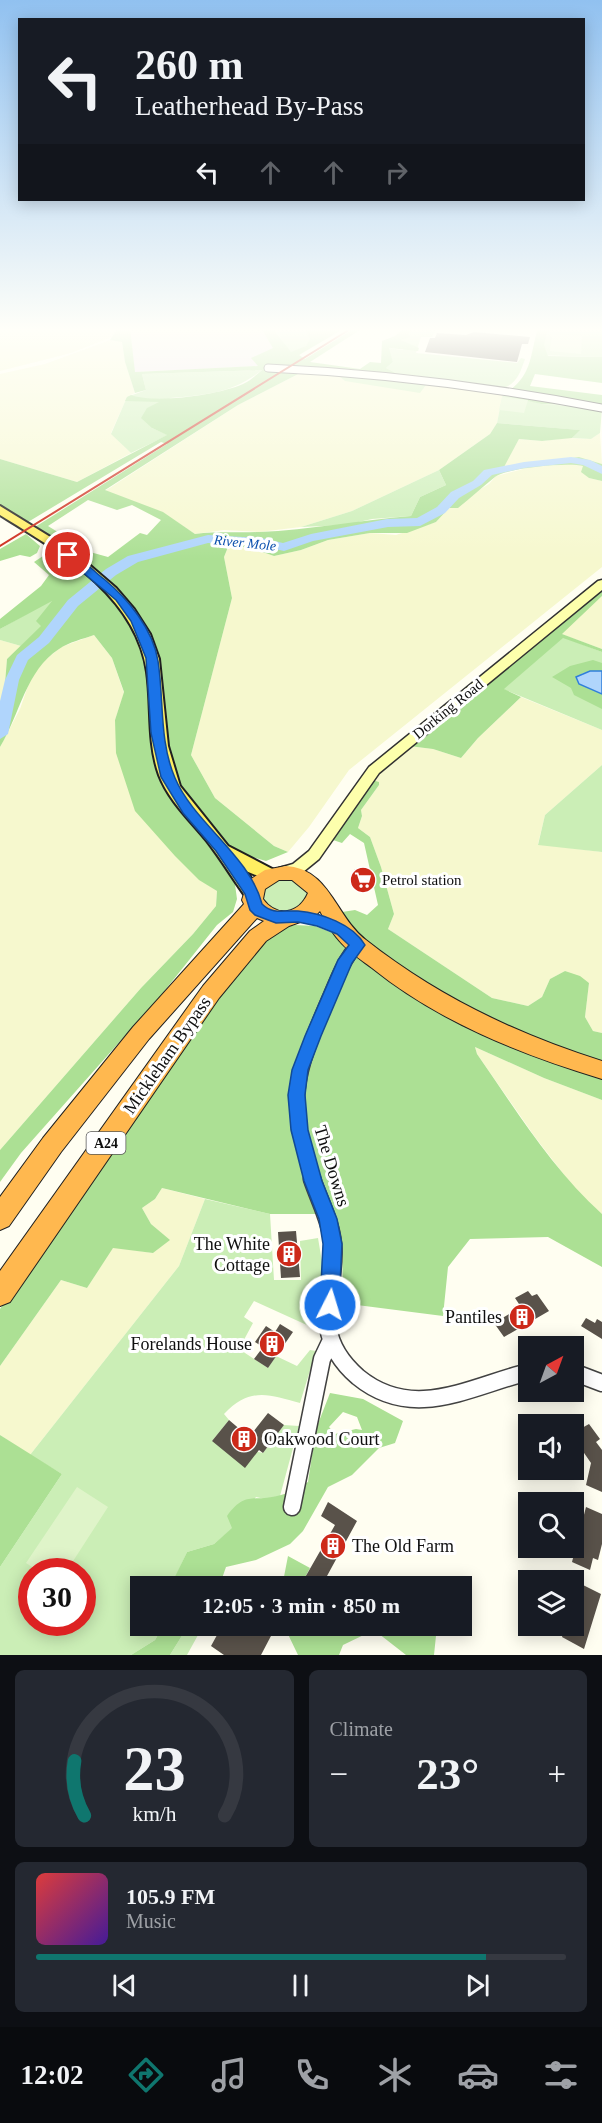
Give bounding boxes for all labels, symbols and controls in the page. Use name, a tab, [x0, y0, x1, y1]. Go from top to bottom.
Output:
icon: left	[36, 42, 114, 120]
text: 260 m	[135, 42, 244, 88]
text: Leatherhead By-Pass	[135, 91, 364, 121]
icon: left	[191, 156, 224, 189]
icon: ahead	[254, 156, 287, 189]
icon: ahead	[317, 156, 350, 189]
icon: right	[380, 156, 413, 189]
pin	[42, 529, 93, 580]
water label: River Mole	[212, 532, 277, 554]
icon: arrive	[51, 538, 84, 571]
street label: Dorking Road	[410, 676, 487, 742]
supermarket icon: Petrol station	[348, 865, 378, 895]
place label: Petrol station	[382, 872, 462, 888]
street label: Mickleham Bypass	[119, 993, 215, 1117]
street label: The Downs	[310, 1123, 354, 1209]
road number: A24	[86, 1132, 126, 1154]
place label: The White Cottage	[194, 1234, 270, 1275]
building icon: The White Cottage	[274, 1239, 304, 1269]
position arrow	[298, 1273, 362, 1337]
building icon: Pantiles	[507, 1302, 537, 1332]
place label: Pantiles	[445, 1307, 502, 1327]
building icon: Forelands House	[257, 1329, 287, 1359]
place label: Forelands House	[131, 1334, 252, 1354]
north arrow	[518, 1336, 584, 1402]
map controls	[518, 1336, 584, 1636]
button: sound	[518, 1414, 584, 1480]
building icon: Oakwood Court	[229, 1424, 259, 1454]
place label: Oakwood Court	[264, 1429, 380, 1449]
button: search	[518, 1492, 584, 1558]
building icon: The Old Farm	[318, 1531, 348, 1561]
place label: The Old Farm	[352, 1536, 454, 1556]
speed limit sign: 30	[18, 1558, 96, 1636]
button: layers	[518, 1570, 584, 1636]
text: 12:05 · 3 min · 850 m	[202, 1593, 400, 1618]
text: Climate	[330, 1718, 393, 1740]
text: 23	[123, 1734, 185, 1803]
text: 23°	[416, 1749, 479, 1799]
text: −	[330, 1756, 348, 1792]
text: +	[547, 1756, 566, 1792]
text: km/h	[132, 1802, 177, 1826]
text: 105.9 FM	[126, 1884, 215, 1909]
text: Music	[126, 1910, 176, 1932]
icon: previous	[108, 1969, 141, 2002]
icon: pause	[284, 1969, 317, 2002]
icon: next	[461, 1969, 494, 2002]
icon: directions	[125, 2054, 167, 2096]
icon: music	[208, 2054, 250, 2096]
icon: phone	[291, 2054, 333, 2096]
icon: climate	[374, 2054, 416, 2096]
icon: car	[457, 2054, 499, 2096]
icon: filters	[540, 2054, 582, 2096]
text: 12:02	[21, 2060, 84, 2090]

